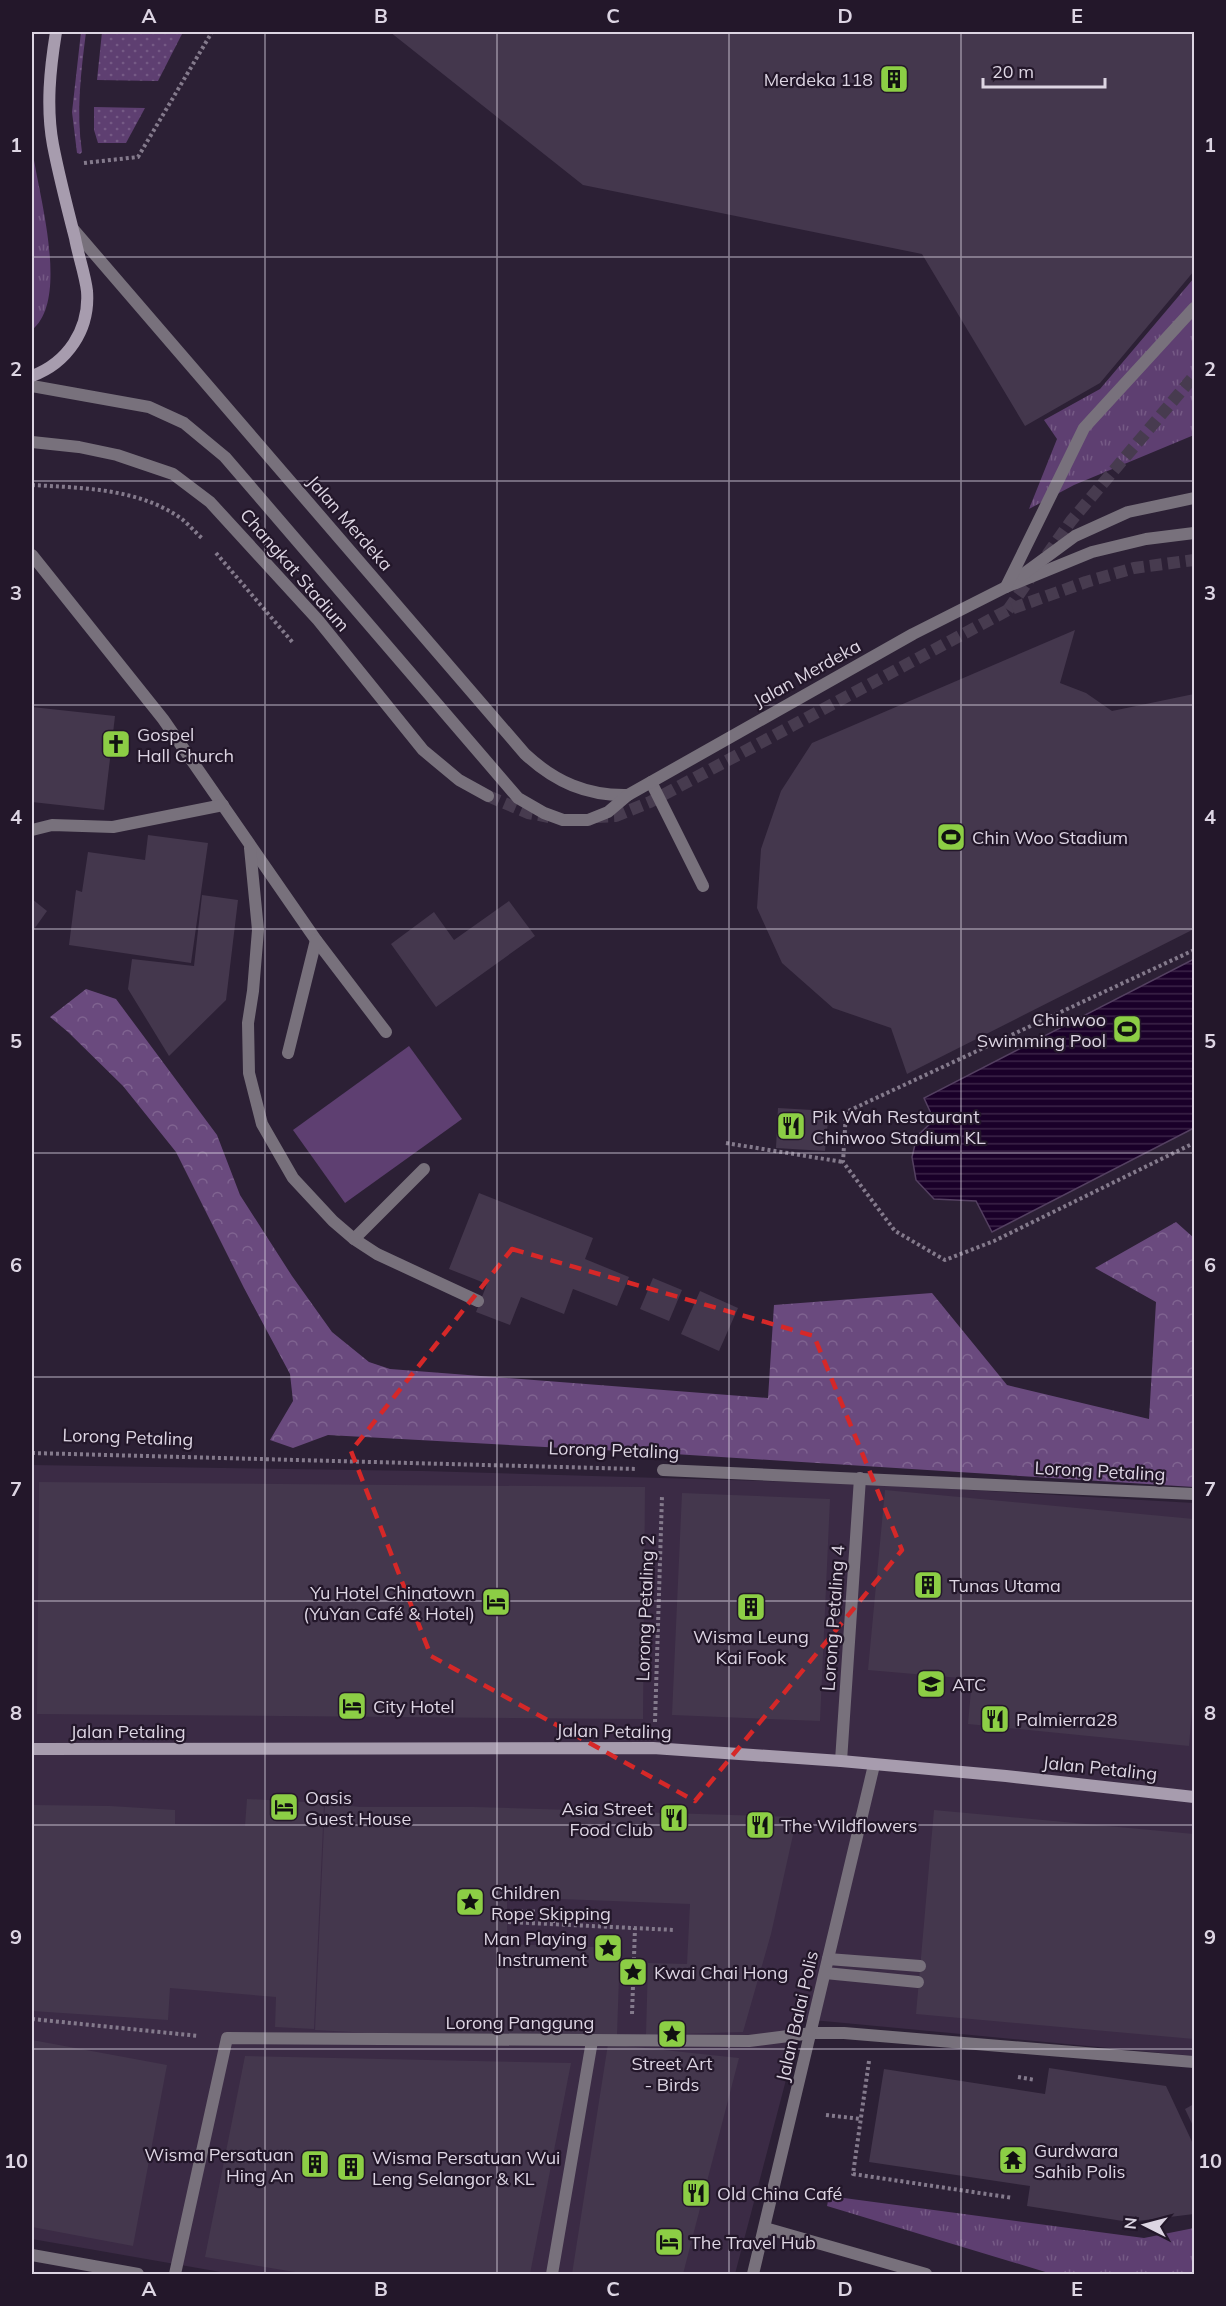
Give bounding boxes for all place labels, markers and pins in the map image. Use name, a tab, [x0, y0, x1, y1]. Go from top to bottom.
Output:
building icon: Merdeka 118	[878, 63, 910, 95]
place label: Merdeka 118	[764, 68, 873, 91]
place label: Gospel Hall Church	[137, 723, 234, 767]
church icon: Gospel Hall Church	[100, 728, 132, 760]
sports icon: Chin Woo Stadium	[935, 821, 967, 853]
place label: Chin Woo Stadium	[972, 826, 1128, 849]
place label: Chinwoo Swimming Pool	[977, 1008, 1106, 1052]
sports icon: Chinwoo Swimming Pool	[1111, 1013, 1143, 1045]
place label: Pik Wah Restaurant Chinwoo Stadium KL	[812, 1105, 986, 1149]
restaurant icon: Pik Wah Restaurant Chinwoo Stadium KL	[775, 1110, 807, 1142]
building icon: Tunas Utama	[912, 1569, 944, 1601]
place label: Tunas Utama	[949, 1574, 1061, 1597]
place label: Yu Hotel Chinatown (YuYan Café & Hotel)	[303, 1581, 475, 1625]
hotel icon: Yu Hotel Chinatown (YuYan Café & Hotel)	[480, 1586, 512, 1618]
building icon: Wisma Leung Kai Fook	[735, 1591, 767, 1623]
place label: Wisma Leung Kai Fook	[693, 1625, 809, 1669]
school or university icon: ATC	[915, 1668, 947, 1700]
place label: ATC	[952, 1673, 986, 1696]
hotel icon: City Hotel	[336, 1690, 368, 1722]
place label: City Hotel	[373, 1695, 455, 1718]
restaurant icon: Palmierra28	[979, 1703, 1011, 1735]
place label: Palmierra28	[1016, 1708, 1118, 1731]
place label: Oasis Guest House	[305, 1786, 411, 1830]
hotel icon: Oasis Guest House	[268, 1791, 300, 1823]
place label: Asia Street Food Club	[561, 1797, 653, 1841]
restaurant icon: Asia Street Food Club	[658, 1802, 690, 1834]
restaurant icon: The Wildflowers	[744, 1809, 776, 1841]
place label: The Wildflowers	[781, 1814, 918, 1837]
place label: Children Rope Skipping	[491, 1881, 611, 1925]
place icon: Children Rope Skipping	[454, 1886, 486, 1918]
place label: Man Playing Instrument	[484, 1927, 587, 1971]
place icon: Man Playing Instrument	[592, 1932, 624, 1964]
place icon: Kwai Chai Hong	[617, 1956, 649, 1988]
place label: Kwai Chai Hong	[654, 1961, 788, 1984]
place icon: Street Art - Birds	[656, 2018, 688, 2050]
place label: Street Art - Birds	[631, 2052, 713, 2096]
place label: Gurdwara Sahib Polis	[1034, 2139, 1126, 2183]
place label: Wisma Persatuan Hing An	[144, 2143, 294, 2187]
temple icon: Gurdwara Sahib Polis	[997, 2144, 1029, 2176]
place label: Wisma Persatuan Wui Leng Selangor & KL	[372, 2146, 560, 2190]
building icon: Wisma Persatuan Hing An	[299, 2148, 331, 2180]
building icon: Wisma Persatuan Wui Leng Selangor & KL	[335, 2151, 367, 2183]
restaurant icon: Old China Café	[680, 2177, 712, 2209]
place label: Old China Café	[717, 2182, 842, 2205]
hotel icon: The Travel Hub	[653, 2226, 685, 2258]
place label: The Travel Hub	[690, 2231, 816, 2254]

